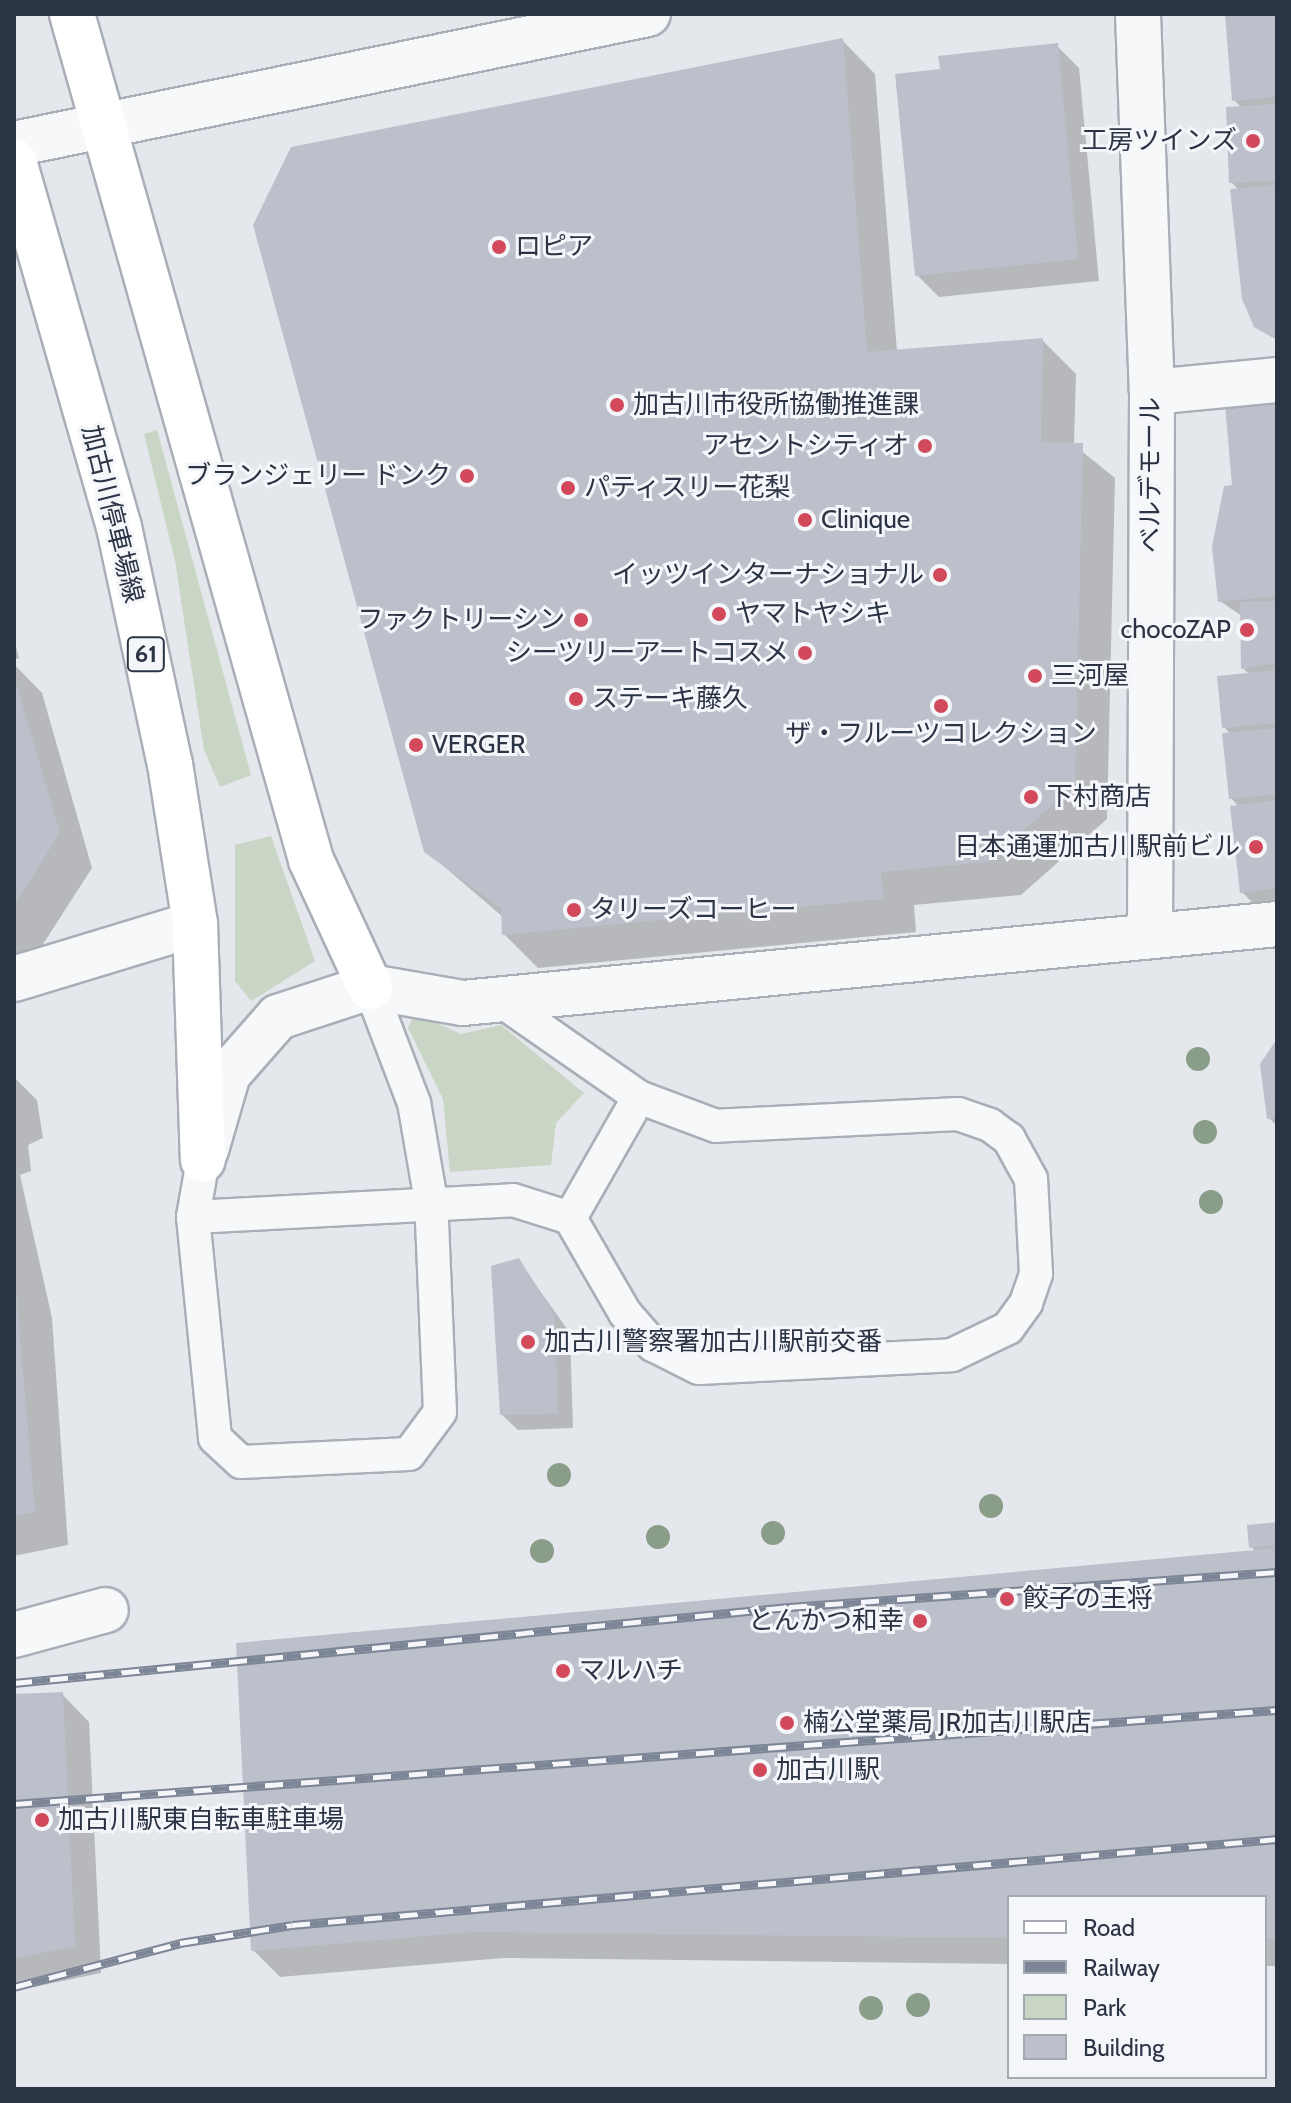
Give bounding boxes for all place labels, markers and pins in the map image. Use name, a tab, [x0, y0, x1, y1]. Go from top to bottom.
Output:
place label: 工房ツインズ	[1081, 125, 1237, 157]
marker: 工房ツインズ	[1244, 132, 1262, 150]
place label: ロピア	[515, 231, 593, 263]
marker: ロピア	[490, 238, 508, 256]
place label: 加古川市役所協働推進課	[633, 389, 919, 421]
marker: 加古川市役所協働推進課	[608, 396, 626, 414]
place label: アセントシティオ	[701, 430, 909, 462]
marker: アセントシティオ	[916, 437, 934, 455]
place label: ブランジェリー ドンク	[185, 460, 451, 492]
marker: ブランジェリー ドンク	[458, 467, 476, 485]
place label: パティスリー花梨	[584, 472, 792, 504]
marker: パティスリー花梨	[559, 479, 577, 497]
place label: Clinique	[821, 504, 910, 536]
marker: Clinique	[796, 511, 814, 529]
place label: イッツインターナショナル	[612, 559, 924, 591]
marker: イッツインターナショナル	[931, 566, 949, 584]
place label: ヤマトヤシキ	[735, 598, 891, 630]
place label: ファクトリーシン	[357, 604, 565, 636]
marker: ヤマトヤシキ	[710, 605, 728, 623]
marker: ファクトリーシン	[572, 611, 590, 629]
place label: chocoZAP	[1120, 614, 1231, 646]
marker: chocoZAP	[1238, 621, 1256, 639]
place label: シーツリーアートコスメ	[505, 637, 789, 669]
marker: シーツリーアートコスメ	[796, 644, 814, 662]
place label: 三河屋	[1051, 660, 1129, 692]
marker: 三河屋	[1026, 667, 1044, 685]
place label: ステーキ藤久	[592, 683, 748, 715]
marker: ステーキ藤久	[567, 690, 585, 708]
marker: ザ・フルーツコレクション	[932, 697, 950, 715]
place label: ザ・フルーツコレクション	[785, 718, 1097, 750]
place label: VERGER	[432, 729, 525, 761]
marker: VERGER	[407, 736, 425, 754]
place label: 下村商店	[1047, 781, 1151, 813]
marker: 下村商店	[1022, 788, 1040, 806]
place label: 日本通運加古川駅前ビル	[954, 831, 1240, 863]
marker: 日本通運加古川駅前ビル	[1247, 838, 1265, 856]
place label: タリーズコーヒー	[590, 894, 798, 926]
marker: タリーズコーヒー	[565, 901, 583, 919]
place label: 加古川警察署加古川駅前交番	[544, 1326, 882, 1358]
marker: 加古川警察署加古川駅前交番	[519, 1333, 537, 1351]
place label: 餃子の王将	[1023, 1583, 1153, 1615]
marker: 餃子の王将	[998, 1590, 1016, 1608]
place label: とんかつ和幸	[748, 1605, 904, 1637]
marker: とんかつ和幸	[911, 1612, 929, 1630]
place label: マルハチ	[579, 1655, 683, 1687]
marker: マルハチ	[554, 1662, 572, 1680]
place label: 楠公堂薬局 JR加古川駅店	[803, 1707, 1091, 1739]
marker: 楠公堂薬局 JR加古川駅店	[778, 1714, 796, 1732]
place label: 加古川駅	[776, 1754, 880, 1786]
marker: 加古川駅	[751, 1761, 769, 1779]
place label: 加古川駅東自転車駐車場	[58, 1804, 344, 1836]
marker: 加古川駅東自転車駐車場	[33, 1811, 51, 1829]

